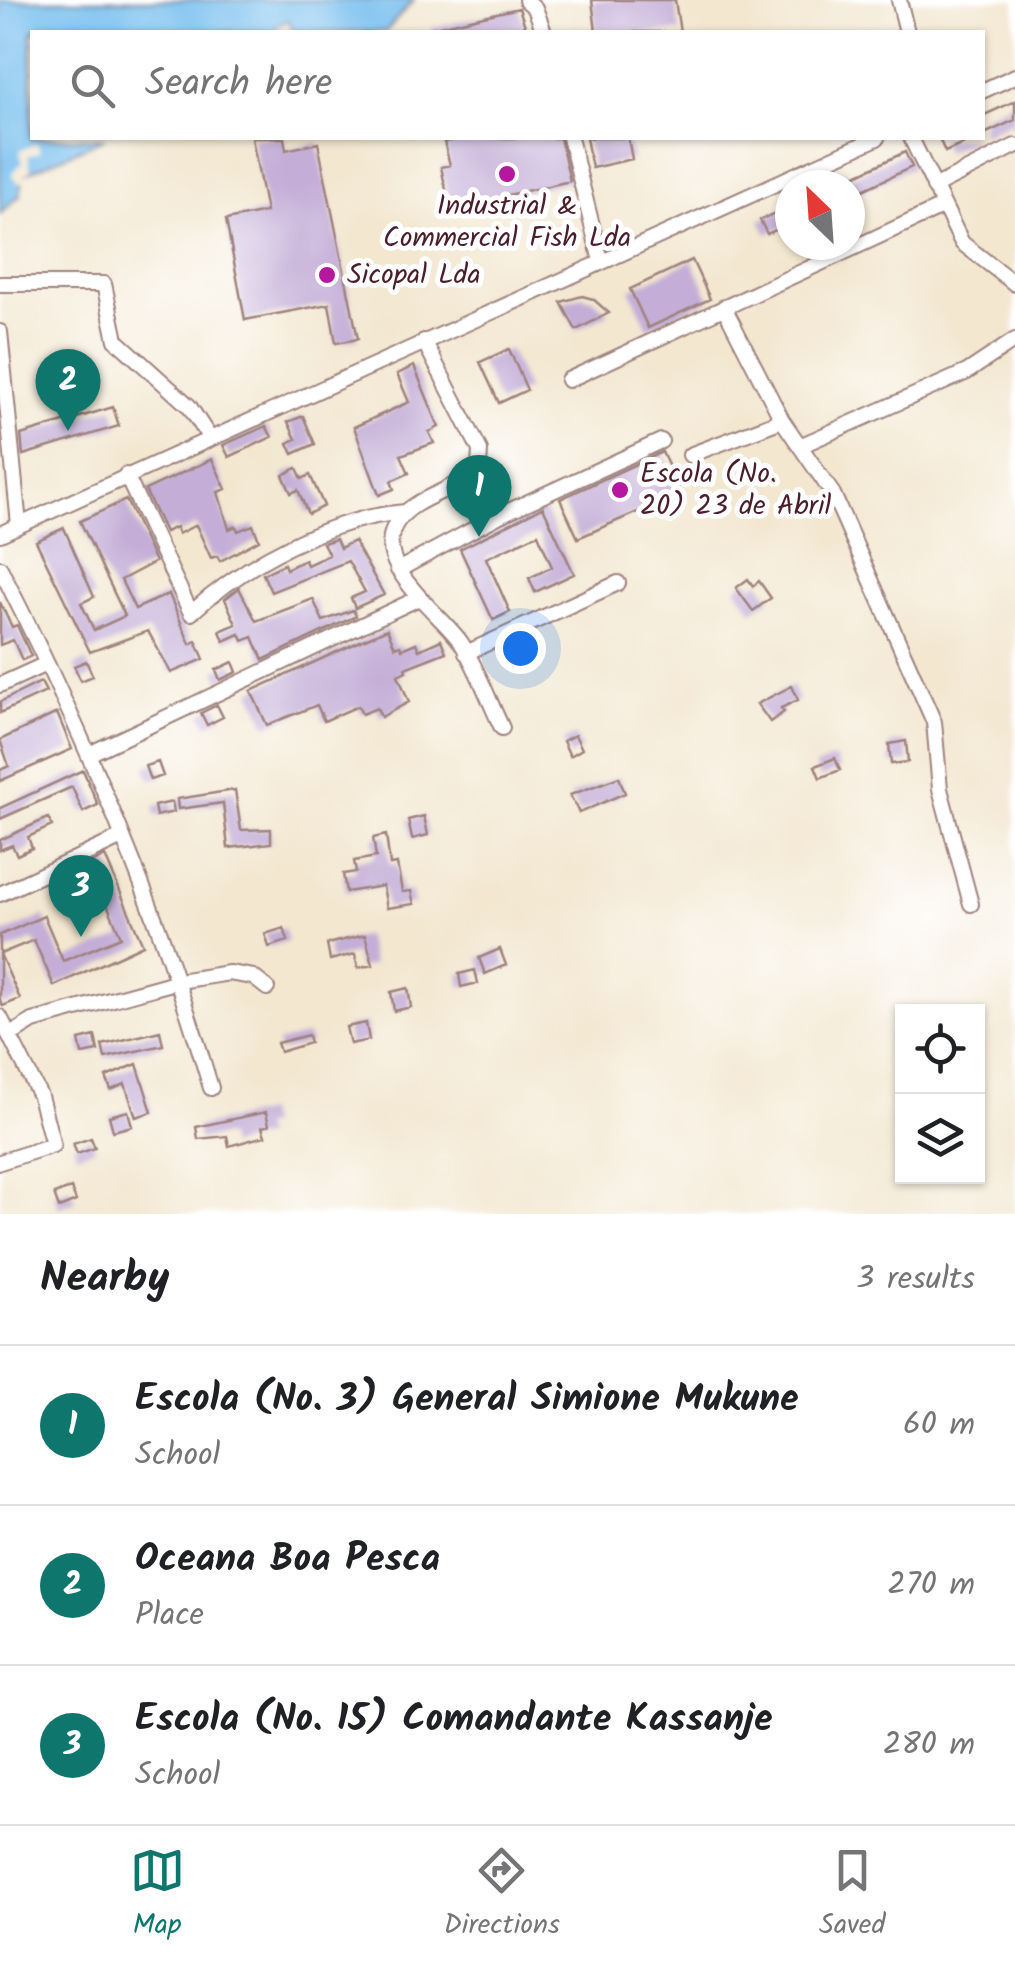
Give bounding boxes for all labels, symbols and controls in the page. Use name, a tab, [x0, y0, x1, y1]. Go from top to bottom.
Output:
search box	[30, 30, 985, 140]
text: Search here	[145, 55, 332, 115]
icon: search	[65, 58, 120, 113]
marker: Industrial & Commercial Fish Lda	[496, 163, 518, 185]
north arrow	[775, 170, 865, 260]
place label: Industrial & Commercial Fish Lda	[383, 184, 631, 261]
place label: Sicopal Lda	[347, 253, 481, 298]
marker: Sicopal Lda	[316, 264, 338, 286]
pin: 2	[36, 348, 100, 431]
place label: Escola (No. 20) 23 de Abril	[640, 452, 832, 529]
pin: 1	[446, 454, 512, 537]
marker: Escola (No. 20) 23 de Abril	[609, 479, 631, 501]
your location	[495, 623, 546, 674]
pin: 3	[48, 854, 114, 937]
map controls	[895, 1004, 985, 1184]
button: locate	[895, 1004, 985, 1094]
button: layers	[895, 1094, 985, 1184]
text: Nearby	[40, 1246, 169, 1313]
text: 3 results	[856, 1254, 975, 1305]
text: Escola (No. 3) General Simione Mukune	[135, 1370, 798, 1430]
text: 1	[68, 1400, 77, 1451]
text: 60 m	[903, 1400, 975, 1451]
text: School	[135, 1430, 220, 1481]
text: Oceana Boa Pesca	[135, 1530, 440, 1590]
text: 2	[63, 1560, 82, 1611]
text: 270 m	[887, 1560, 975, 1611]
text: Place	[135, 1590, 204, 1641]
text: Escola (No. 15) Comandante Kassanje	[135, 1690, 772, 1750]
text: 3	[64, 1720, 81, 1771]
text: 280 m	[883, 1720, 975, 1771]
text: School	[135, 1750, 220, 1801]
tab: Map	[130, 1843, 185, 1948]
tab: Directions	[444, 1843, 560, 1948]
tab: Saved	[819, 1843, 885, 1948]

